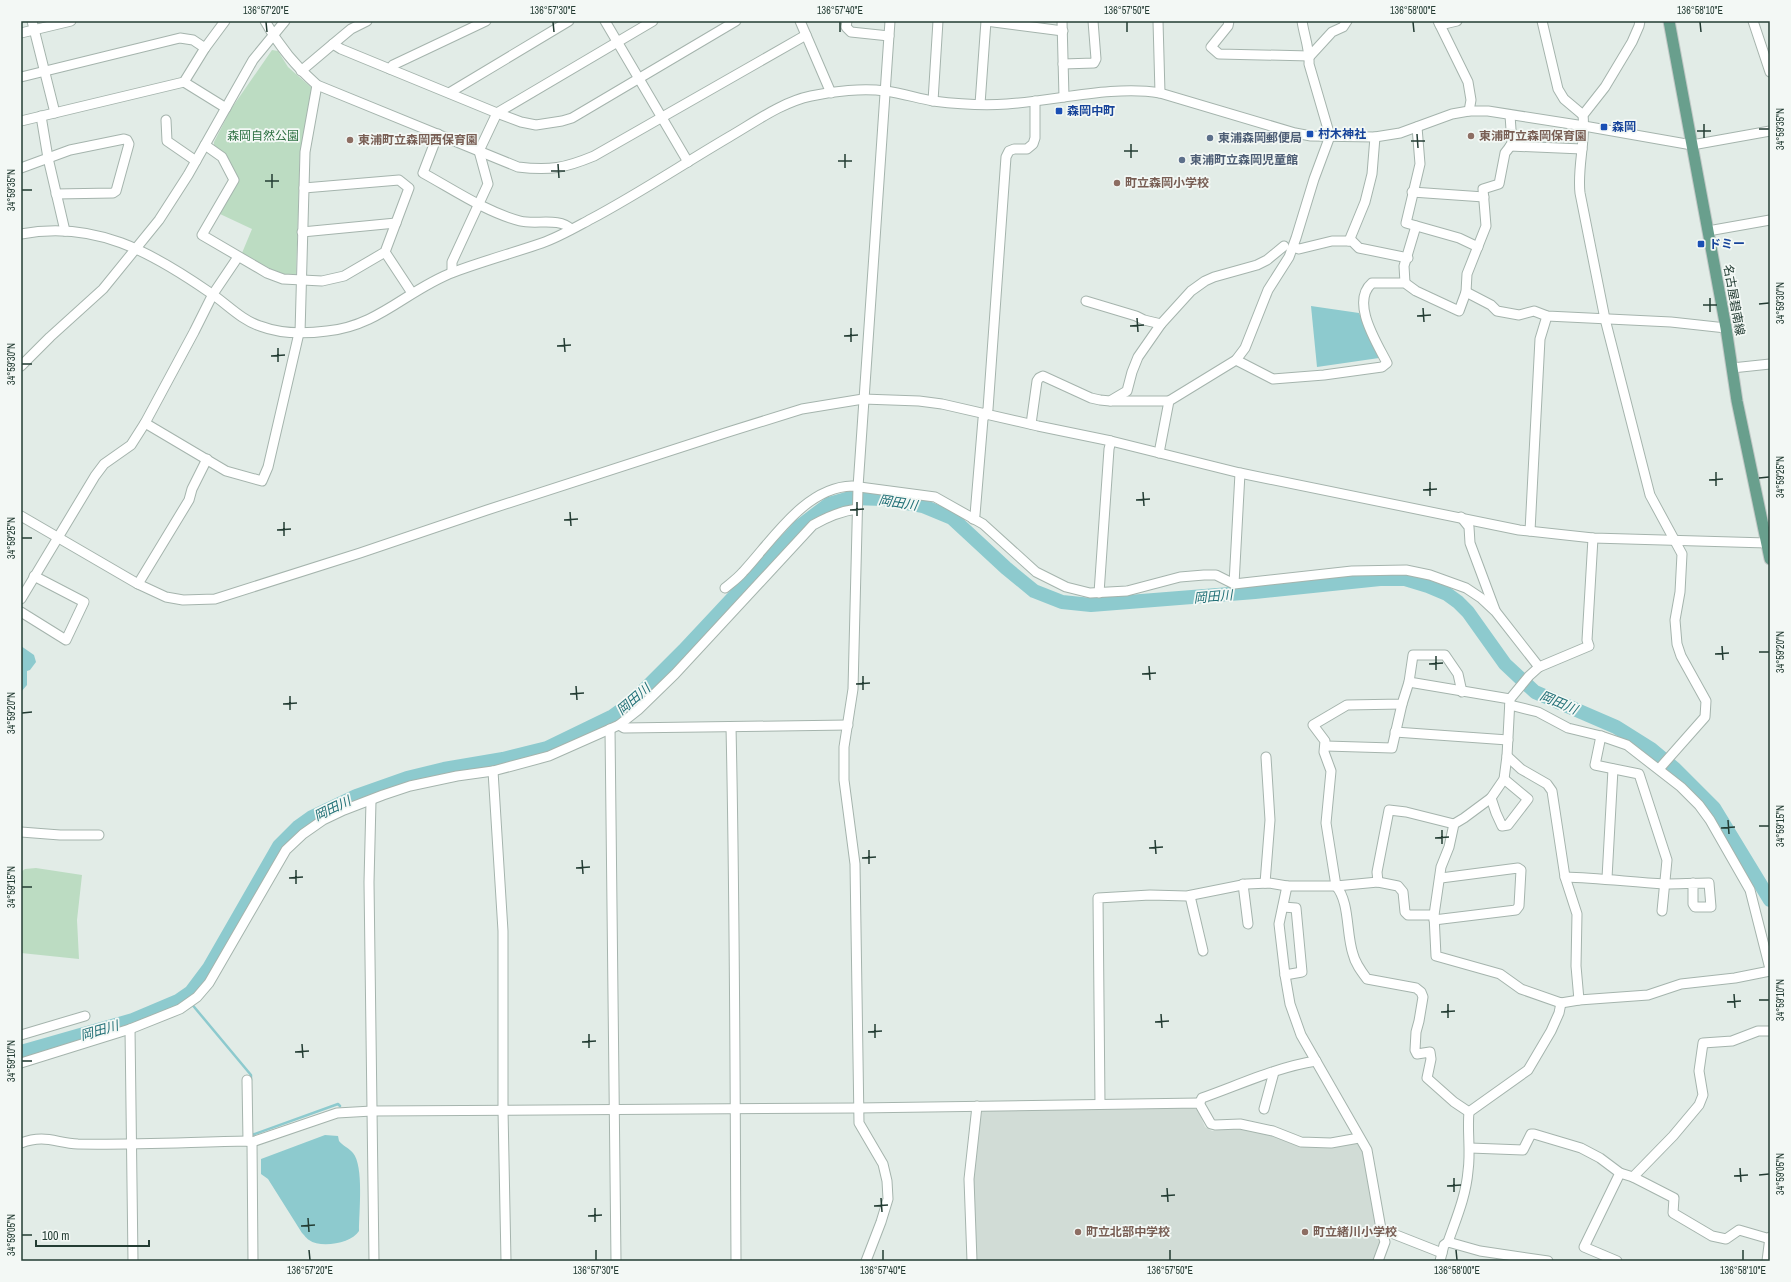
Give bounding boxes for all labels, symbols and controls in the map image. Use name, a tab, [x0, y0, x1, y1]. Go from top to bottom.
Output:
text: 136°57'20"E	[243, 4, 289, 17]
text: 136°57'30"E	[530, 4, 576, 17]
text: 136°57'40"E	[817, 4, 863, 17]
text: 136°57'50"E	[1104, 4, 1150, 17]
text: 136°58'00"E	[1390, 4, 1436, 17]
text: 136°58'10"E	[1677, 4, 1723, 17]
place label: 森岡中町	[1067, 103, 1115, 119]
marker: 森岡中町	[1054, 106, 1064, 116]
text: 34°59'35"N	[1774, 108, 1787, 150]
place label: 森岡	[1612, 119, 1636, 135]
marker: 森岡	[1599, 122, 1609, 132]
place label: 村木神社	[1318, 126, 1366, 142]
park label: 森岡自然公園	[227, 128, 299, 144]
place label: 東浦町立森岡保育園	[1479, 128, 1587, 144]
marker: 村木神社	[1305, 129, 1315, 139]
place label: 東浦森岡郵便局	[1218, 130, 1302, 146]
marker: 東浦町立森岡保育園	[1466, 131, 1476, 141]
place label: 東浦町立森岡西保育園	[358, 132, 478, 148]
marker: 東浦森岡郵便局	[1205, 133, 1215, 143]
marker: 東浦町立森岡西保育園	[345, 135, 355, 145]
place label: 東浦町立森岡児童館	[1190, 152, 1298, 168]
marker: 東浦町立森岡児童館	[1177, 155, 1187, 165]
text: 34°59'35"N	[5, 169, 18, 211]
place label: 町立森岡小学校	[1125, 175, 1209, 191]
marker: 町立森岡小学校	[1112, 178, 1122, 188]
place label: ドミー	[1709, 236, 1745, 252]
marker: ドミー	[1696, 239, 1706, 249]
street label: 名古屋碧南線	[1720, 263, 1748, 337]
text: 34°59'30"N	[1774, 282, 1787, 324]
text: 34°59'30"N	[5, 343, 18, 385]
text: 34°59'25"N	[1774, 456, 1787, 498]
water label: 岡田川	[877, 491, 920, 514]
text: 34°59'25"N	[5, 517, 18, 559]
water label: 岡田川	[1193, 586, 1235, 607]
text: 34°59'20"N	[1774, 631, 1787, 673]
water label: 岡田川	[613, 679, 655, 719]
water label: 岡田川	[1538, 687, 1582, 719]
text: 34°59'20"N	[5, 692, 18, 734]
water label: 岡田川	[311, 791, 355, 825]
text: 34°59'15"N	[1774, 805, 1787, 847]
text: 34°59'15"N	[5, 866, 18, 908]
text: 34°59'10"N	[1774, 979, 1787, 1021]
water label: 岡田川	[78, 1016, 122, 1044]
text: 34°59'10"N	[5, 1040, 18, 1082]
text: 34°59'05"N	[1774, 1153, 1787, 1195]
text: 34°59'05"N	[5, 1214, 18, 1256]
scale bar	[36, 1222, 149, 1248]
place label: 町立北部中学校	[1086, 1224, 1170, 1240]
place label: 町立緒川小学校	[1313, 1224, 1397, 1240]
marker: 町立北部中学校	[1073, 1227, 1083, 1237]
marker: 町立緒川小学校	[1300, 1227, 1310, 1237]
text: 100 m	[42, 1228, 69, 1244]
text: 136°57'20"E	[287, 1264, 333, 1277]
text: 136°57'30"E	[573, 1264, 619, 1277]
text: 136°57'40"E	[860, 1264, 906, 1277]
text: 136°57'50"E	[1147, 1264, 1193, 1277]
text: 136°58'00"E	[1434, 1264, 1480, 1277]
text: 136°58'10"E	[1720, 1264, 1766, 1277]

